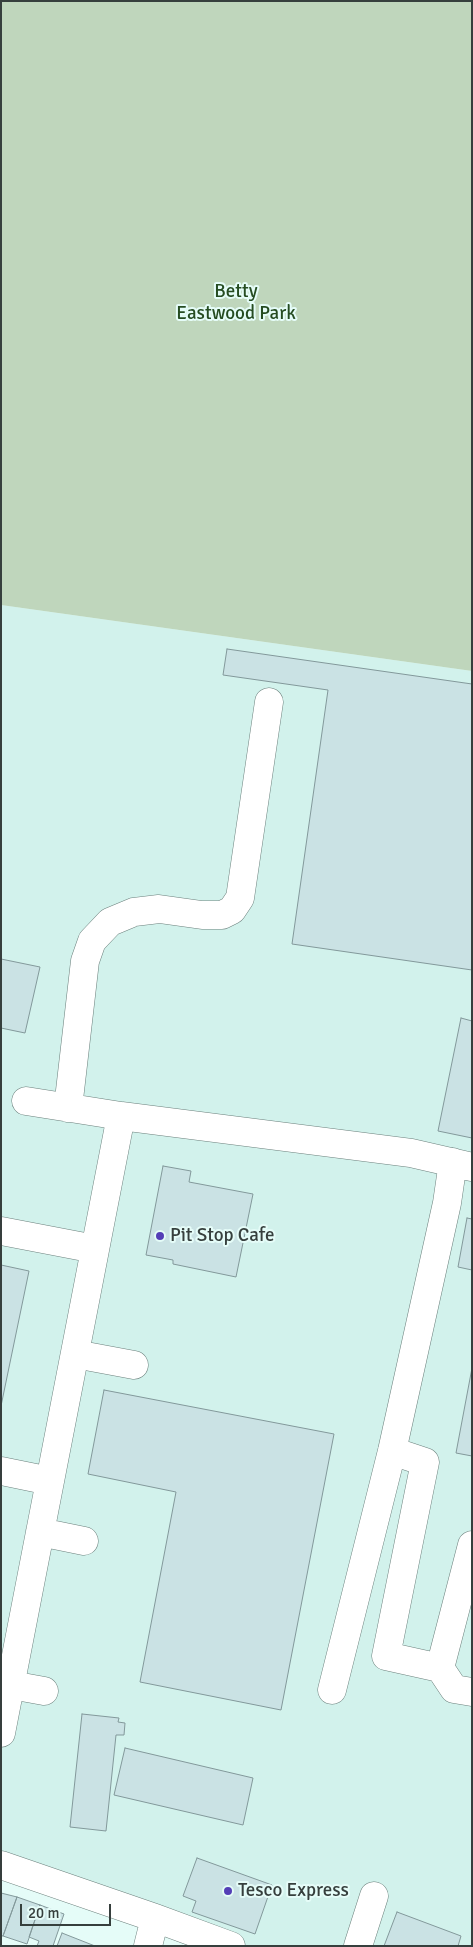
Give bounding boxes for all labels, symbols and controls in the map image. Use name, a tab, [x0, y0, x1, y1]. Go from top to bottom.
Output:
park label: Betty Eastwood Park	[176, 281, 296, 325]
place label: Pit Stop Cafe	[170, 1225, 275, 1247]
marker: Pit Stop Cafe	[154, 1230, 166, 1242]
place label: Tesco Express	[238, 1880, 349, 1902]
marker: Tesco Express	[222, 1885, 234, 1897]
scale bar	[22, 1894, 114, 1926]
text: 20 m	[28, 1904, 59, 1922]

